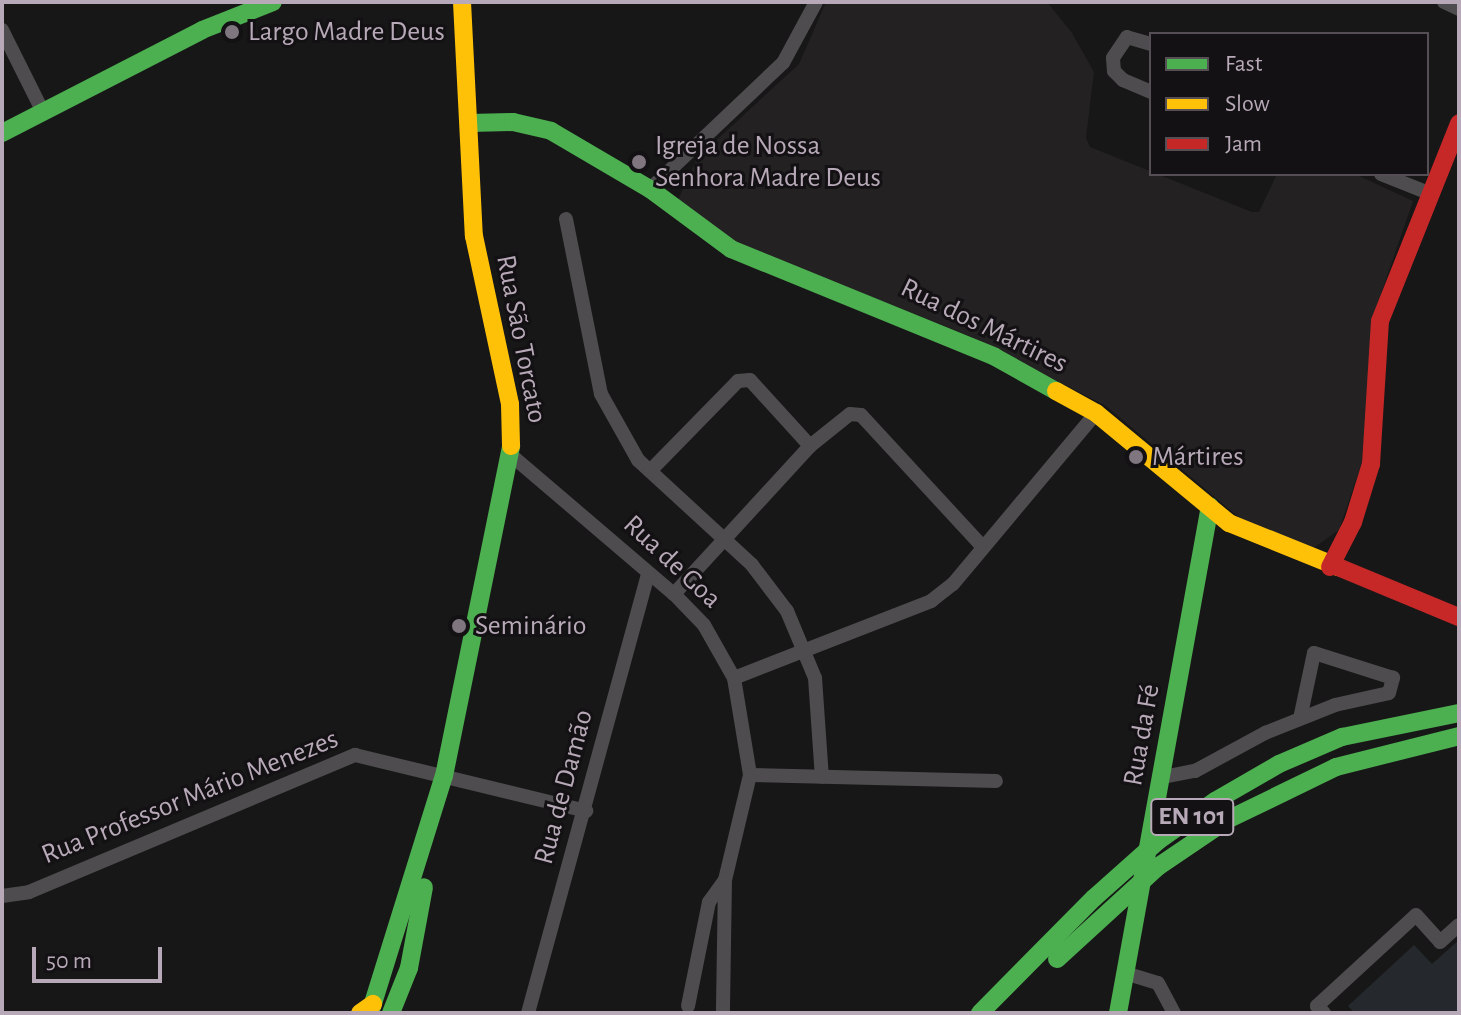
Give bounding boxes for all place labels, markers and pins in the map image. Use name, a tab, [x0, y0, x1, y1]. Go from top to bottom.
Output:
place label: Largo Madre Deus	[248, 15, 445, 49]
marker: Largo Madre Deus	[223, 23, 241, 41]
place label: Igreja de Nossa Senhora Madre Deus	[655, 129, 881, 195]
marker: Igreja de Nossa Senhora Madre Deus	[630, 153, 648, 171]
place label: Mártires	[1152, 440, 1244, 474]
marker: Mártires	[1127, 448, 1145, 466]
place label: Seminário	[475, 609, 586, 643]
marker: Seminário	[450, 617, 468, 635]

